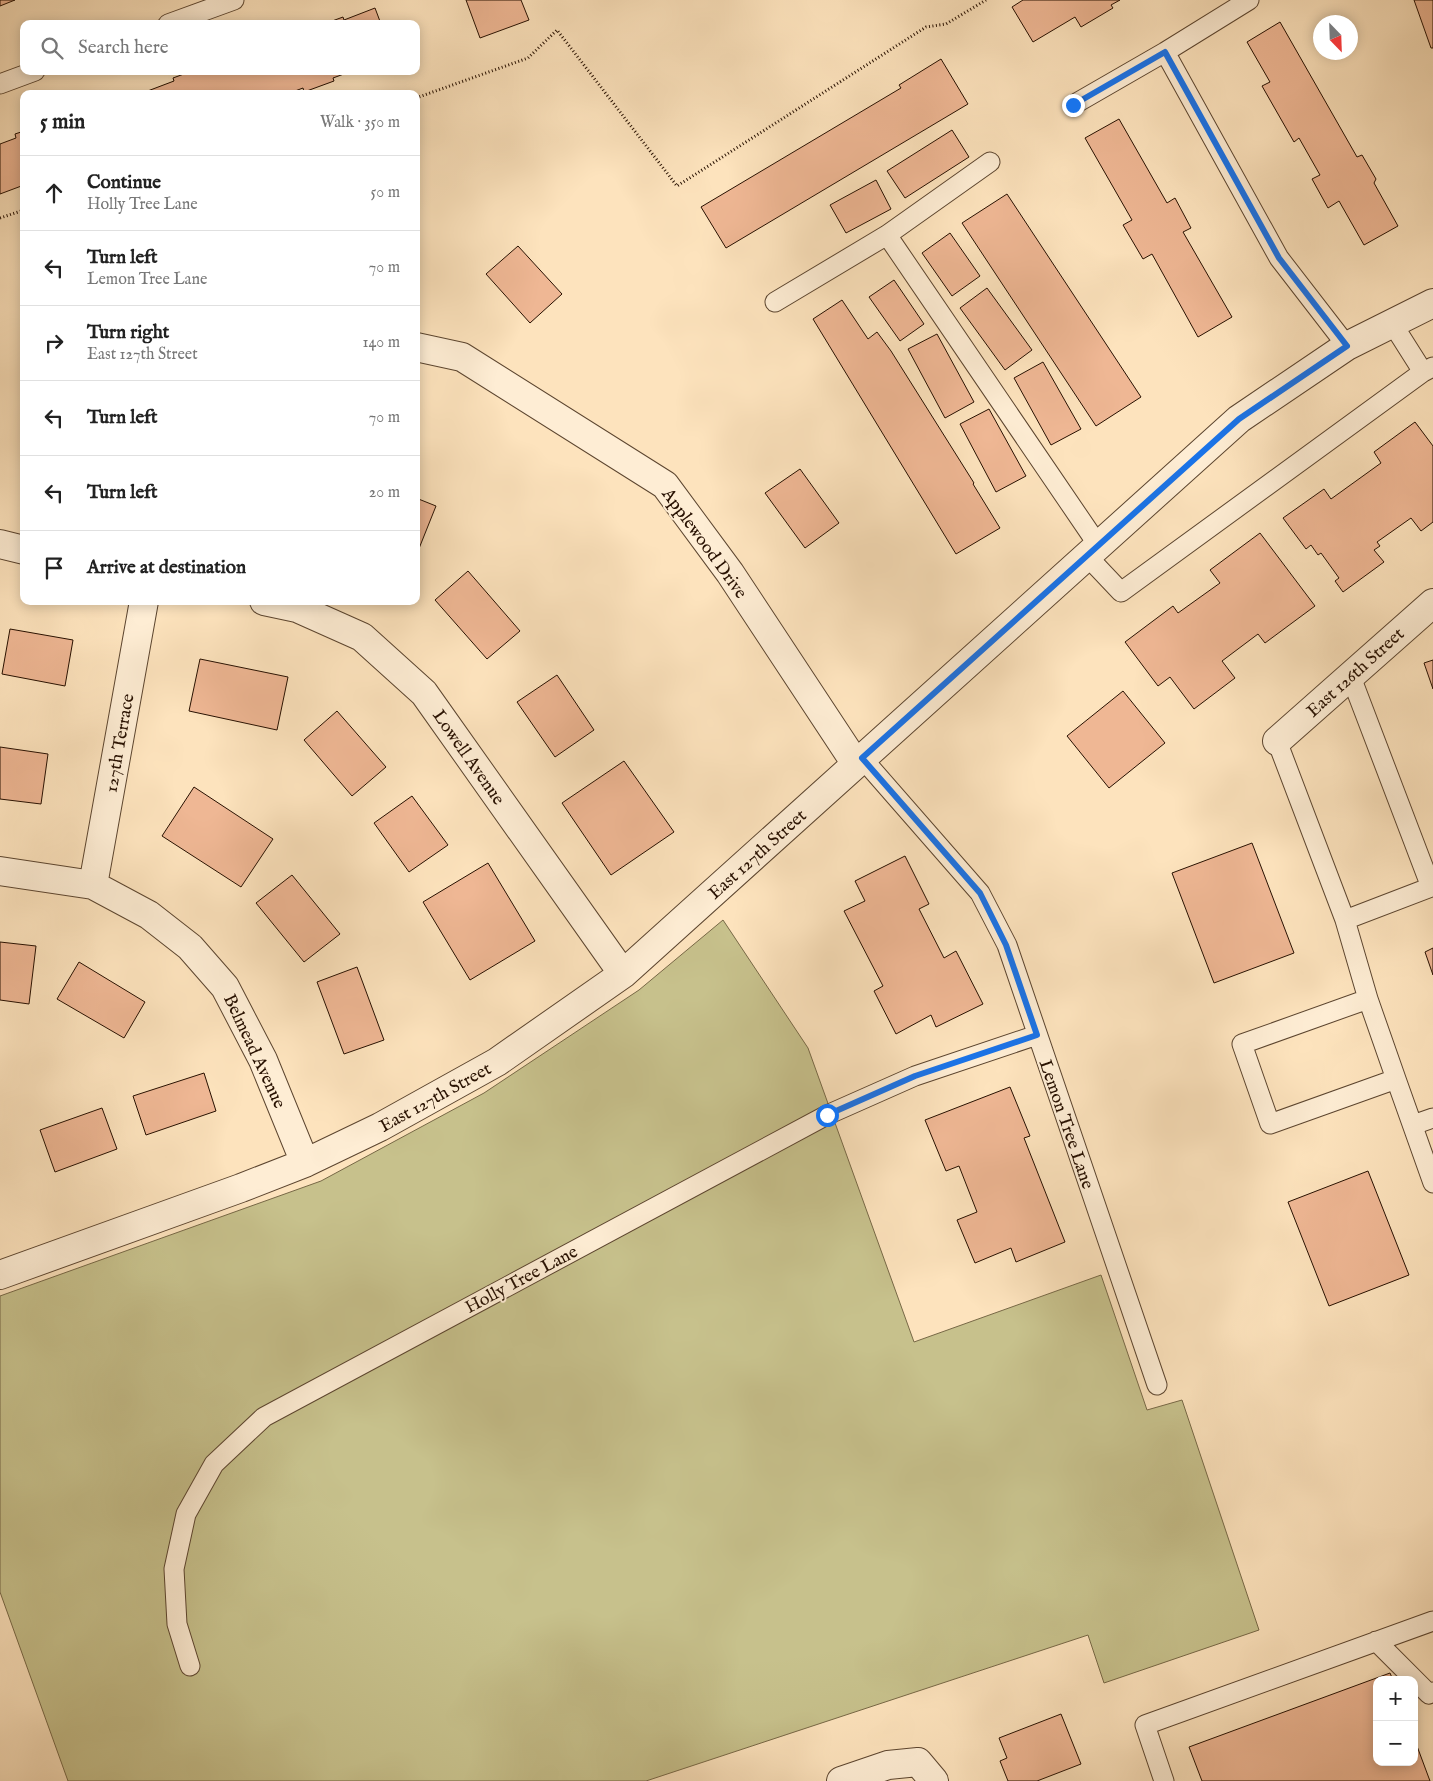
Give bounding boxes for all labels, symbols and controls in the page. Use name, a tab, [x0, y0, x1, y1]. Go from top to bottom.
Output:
north arrow	[1313, 15, 1358, 60]
search box	[20, 20, 420, 75]
icon: search	[38, 34, 66, 62]
text: Search here	[78, 36, 169, 60]
route end	[1062, 94, 1085, 117]
text: 5 min	[40, 109, 85, 136]
text: Walk · 350 m	[320, 113, 400, 133]
text: Continue	[87, 171, 161, 195]
icon: ahead	[40, 179, 68, 207]
text: 50 m	[371, 183, 400, 203]
text: Holly Tree Lane	[87, 195, 198, 215]
text: Turn left	[87, 246, 158, 270]
icon: left	[40, 254, 68, 282]
text: 70 m	[369, 258, 400, 278]
text: Lemon Tree Lane	[87, 270, 207, 290]
text: Turn right	[87, 321, 169, 345]
icon: right	[40, 329, 68, 357]
text: 140 m	[362, 333, 400, 353]
text: East 127th Street	[87, 345, 198, 365]
icon: left	[40, 404, 68, 432]
text: Turn left	[87, 406, 158, 430]
text: 70 m	[369, 408, 400, 428]
icon: left	[40, 479, 68, 507]
text: Turn left	[87, 481, 158, 505]
text: 20 m	[369, 483, 400, 503]
street label: Applewood Drive	[655, 483, 752, 604]
icon: arrive	[40, 554, 68, 582]
text: Arrive at destination	[87, 556, 246, 580]
street label: East 126th Street	[1302, 623, 1410, 723]
street label: 127th Terrace	[100, 692, 140, 794]
street label: Lowell Avenue	[426, 706, 509, 810]
street label: East 127th Street	[704, 805, 812, 905]
street label: Belmead Avenue	[217, 991, 290, 1112]
street label: Lemon Tree Lane	[1033, 1057, 1098, 1192]
street label: East 127th Street	[376, 1058, 496, 1139]
route start	[816, 1104, 839, 1127]
street label: Holly Tree Lane	[461, 1241, 582, 1320]
map controls	[1373, 1676, 1418, 1766]
button: +	[1373, 1676, 1418, 1721]
button: −	[1373, 1721, 1418, 1766]

